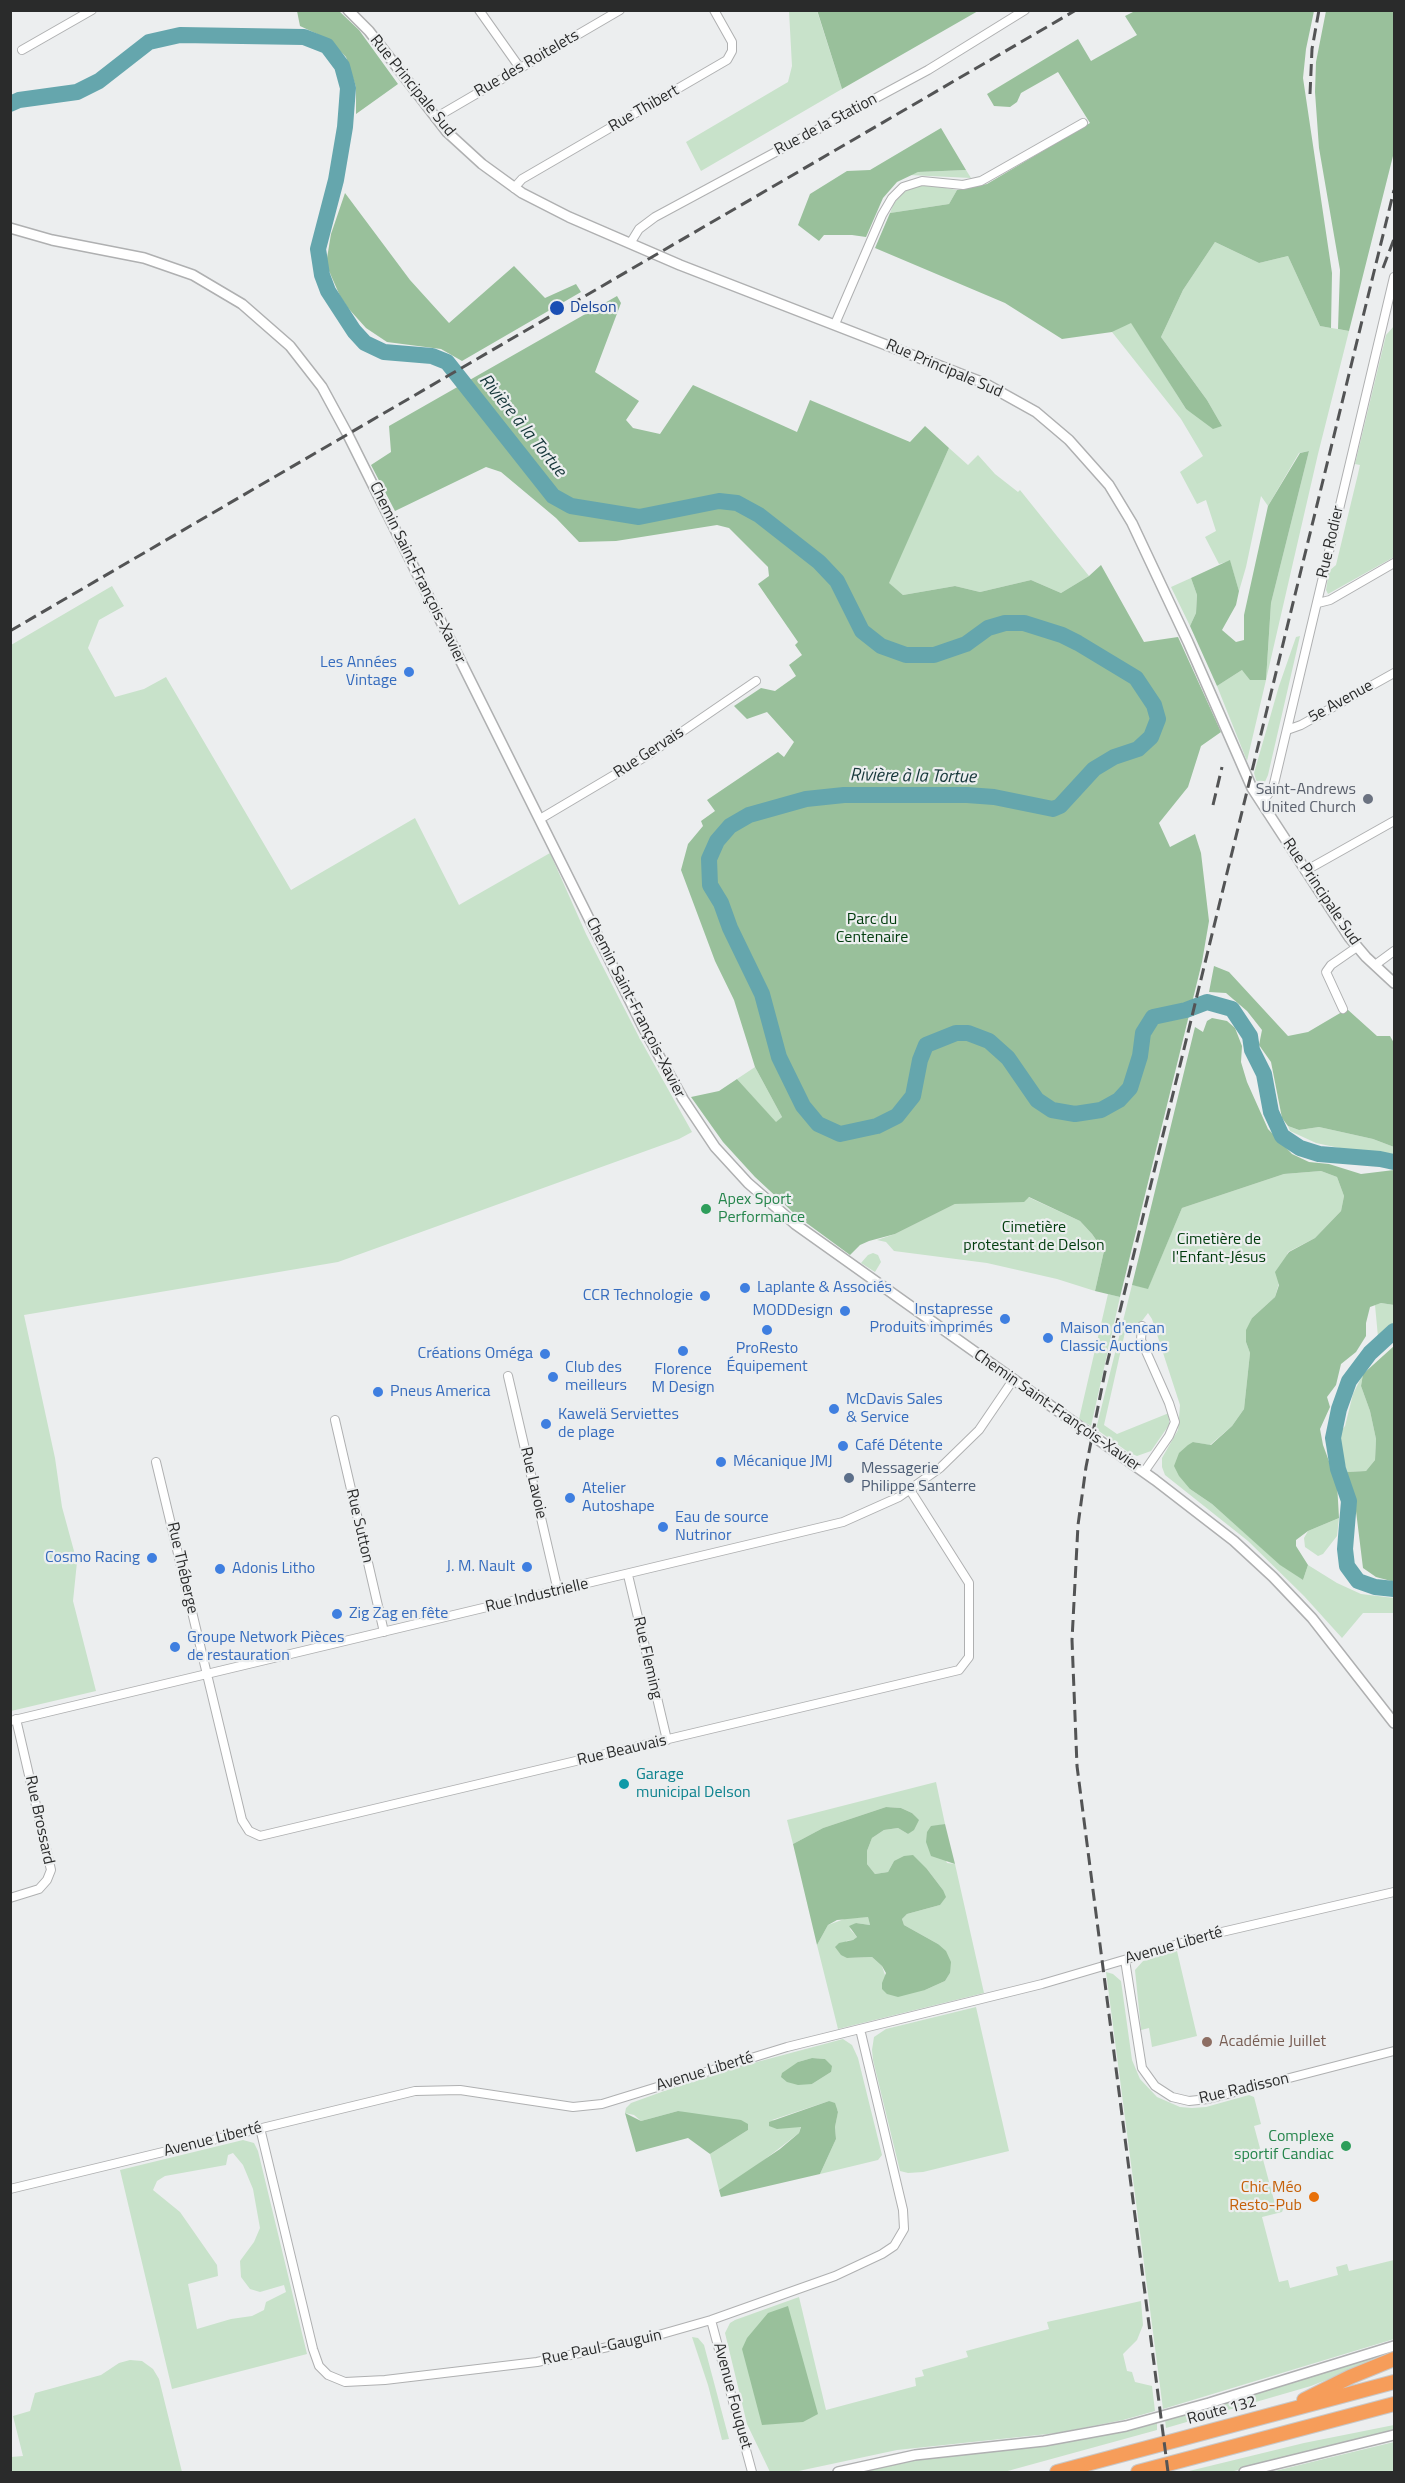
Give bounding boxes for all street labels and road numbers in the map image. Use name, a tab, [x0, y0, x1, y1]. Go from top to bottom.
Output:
street label: Rue des Roitelets	[471, 26, 583, 102]
street label: Rue Principale Sud	[365, 31, 459, 141]
street label: Rue Thibert	[605, 81, 683, 137]
street label: Rue de la Station	[771, 90, 881, 160]
street label: Rue Principale Sud	[883, 336, 1005, 402]
street label: Chemin Saint-François-Xavier	[365, 479, 469, 667]
street label: Rue Rodier	[1313, 504, 1349, 580]
street label: 5e Avenue	[1305, 676, 1377, 728]
street label: Rue Gervais	[610, 723, 688, 783]
street label: Rue Principale Sud	[1278, 835, 1364, 949]
street label: Chemin Saint-François-Xavier	[581, 915, 689, 1101]
street label: Chemin Saint-François-Xavier	[970, 1346, 1144, 1476]
street label: Rue Lavoie	[515, 1445, 551, 1521]
street label: Rue Sutton	[341, 1487, 377, 1565]
street label: Rue Théberge	[162, 1520, 202, 1616]
street label: Rue Industrielle	[484, 1575, 590, 1617]
street label: Rue Fleming	[628, 1615, 666, 1701]
street label: Rue Beauvais	[576, 1731, 668, 1771]
street label: Rue Brossard	[20, 1774, 58, 1866]
street label: Avenue Liberté	[1123, 1923, 1225, 1969]
street label: Avenue Liberté	[654, 2048, 756, 2096]
street label: Rue Radisson	[1197, 2069, 1291, 2109]
street label: Avenue Liberté	[162, 2119, 264, 2161]
street label: Rue Paul-Gauguin	[540, 2326, 664, 2370]
street label: Avenue Fouquet	[709, 2341, 755, 2451]
street label: Route 132	[1185, 2393, 1259, 2429]

